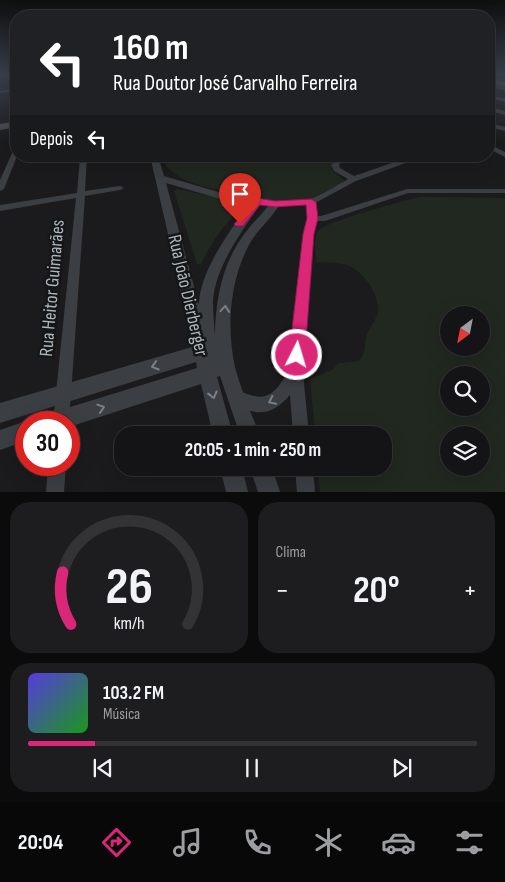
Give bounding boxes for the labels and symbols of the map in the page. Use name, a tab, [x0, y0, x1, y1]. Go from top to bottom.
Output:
pin	[219, 173, 261, 224]
street label: Rua Heitor Guimarães	[35, 219, 70, 358]
street label: Rua João Dierberger	[162, 232, 213, 359]
one-way arrow	[219, 305, 230, 313]
north arrow	[440, 306, 490, 356]
position arrow	[270, 328, 322, 380]
one-way arrow	[151, 361, 160, 371]
one-way arrow	[207, 391, 217, 399]
one-way arrow	[268, 394, 277, 405]
one-way arrow	[96, 403, 105, 413]
speed limit sign: 30	[15, 411, 80, 476]

